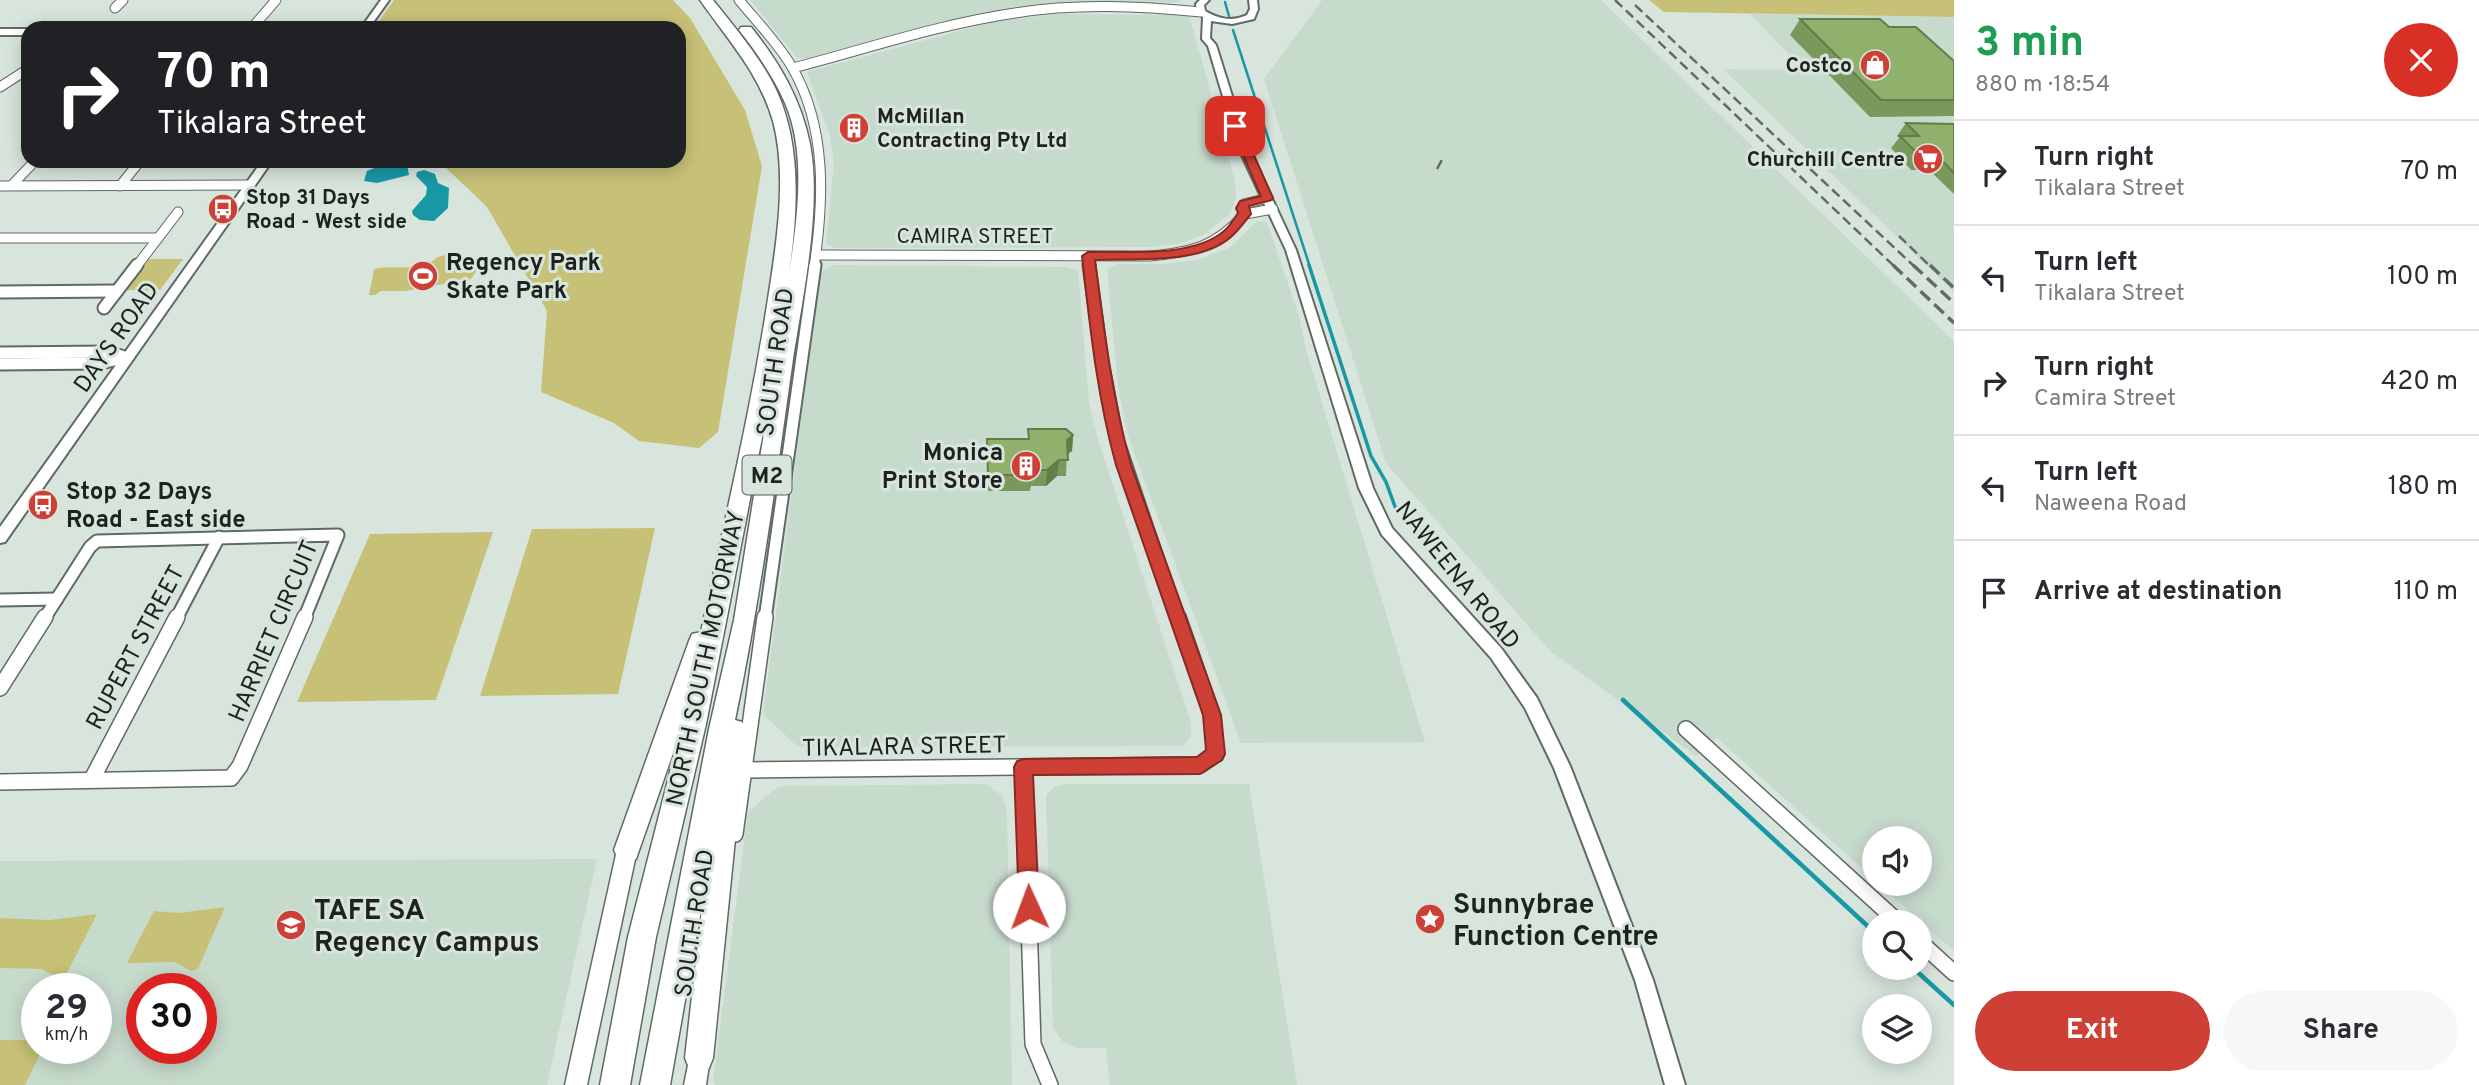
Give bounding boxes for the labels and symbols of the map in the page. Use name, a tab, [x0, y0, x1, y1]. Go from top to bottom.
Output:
shop icon: Costco	[1858, 48, 1892, 82]
place label: Costco	[1786, 53, 1852, 80]
pin	[1205, 96, 1265, 156]
place label: McMillan Contracting Pty Ltd	[877, 104, 1067, 155]
building icon: McMillan Contracting Pty Ltd	[837, 111, 871, 145]
supermarket icon: Churchill Centre	[1911, 142, 1945, 176]
place label: Churchill Centre	[1747, 147, 1905, 174]
place label: Stop 31 Days Road - West side	[246, 185, 407, 236]
bus stop icon: Stop 31 Days Road - West side	[206, 192, 240, 226]
street label: CAMIRA STREET	[896, 224, 1054, 251]
place label: Regency Park Skate Park	[446, 249, 601, 307]
sports icon: Regency Park Skate Park	[406, 259, 440, 293]
street label: DAYS ROAD	[68, 277, 167, 400]
street label: SOUTH ROAD	[752, 286, 802, 438]
place label: Monica Print Store	[882, 439, 1003, 497]
building icon: Monica Print Store	[1009, 449, 1043, 483]
road number: M2	[742, 456, 792, 495]
place label: Stop 32 Days Road - East side	[66, 478, 246, 536]
bus stop icon: Stop 32 Days Road - East side	[26, 488, 60, 522]
street label: NAWEENA ROAD	[1387, 496, 1525, 656]
street label: NORTH SOUTH MOTORWAY	[661, 508, 753, 809]
street label: HARRIET CIRCUIT	[223, 537, 327, 727]
street label: RUPERT STREET	[81, 561, 193, 735]
street label: TIKALARA STREET	[802, 731, 1007, 765]
street label: SOUTH ROAD	[669, 847, 722, 999]
position arrow	[992, 870, 1066, 944]
place label: Sunnybrae Function Centre	[1453, 888, 1659, 956]
place label: TAFE SA Regency Campus	[314, 894, 540, 962]
place icon: Sunnybrae Function Centre	[1413, 902, 1447, 936]
school or university icon: TAFE SA Regency Campus	[274, 908, 308, 942]
speed limit sign: 30	[126, 973, 217, 1064]

